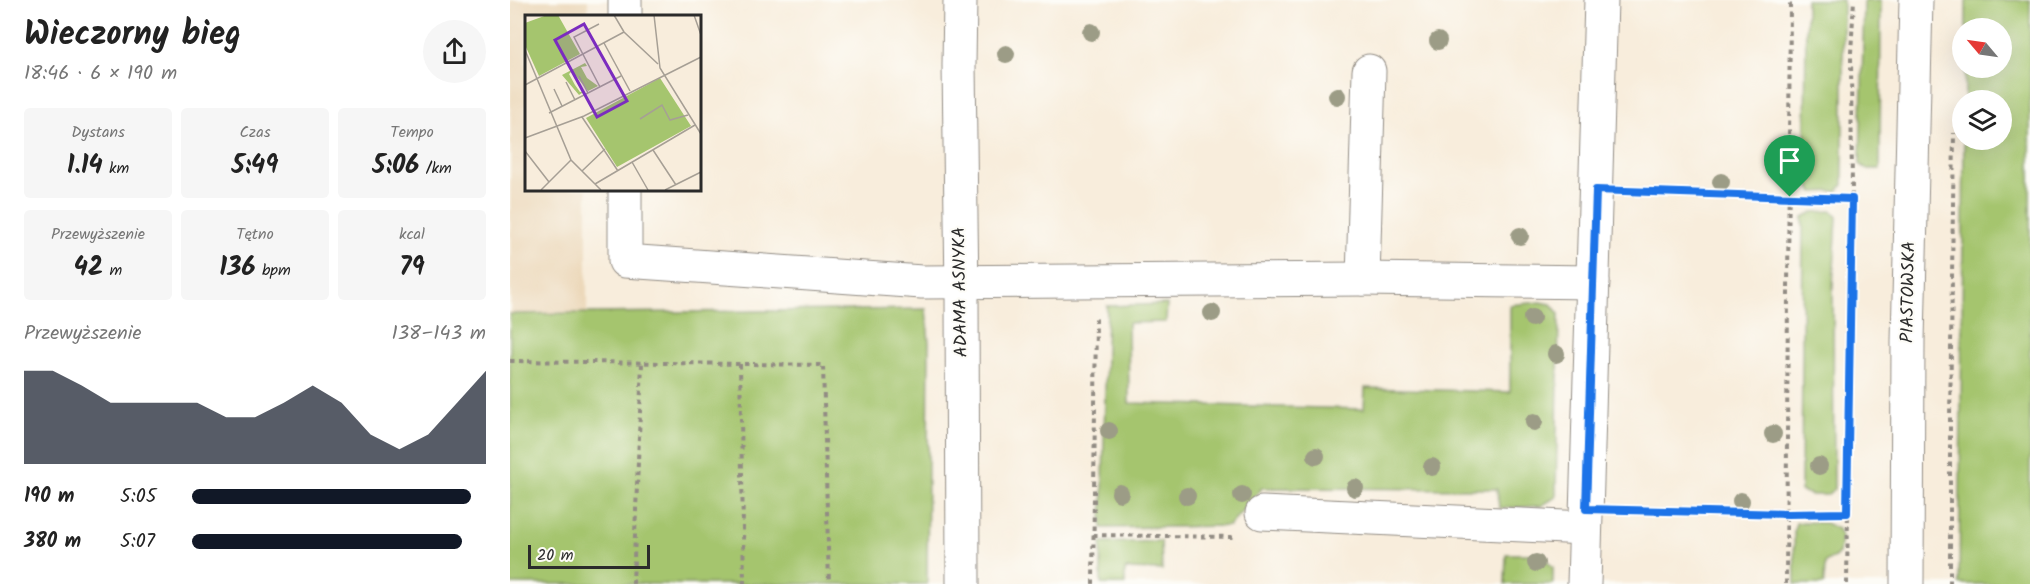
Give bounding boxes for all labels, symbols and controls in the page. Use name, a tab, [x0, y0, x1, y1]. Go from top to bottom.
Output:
text: Wieczorny bieg	[24, 9, 241, 62]
inset map	[525, 15, 700, 190]
north arrow	[1952, 18, 2012, 78]
map controls	[1952, 18, 2012, 150]
button: share	[423, 20, 486, 83]
text: 18:46 · 6 × 190 m	[24, 58, 177, 90]
button: layers	[1952, 90, 2012, 150]
text: Dystans	[71, 120, 125, 145]
text: Czas	[240, 120, 270, 145]
text: Tempo	[390, 120, 434, 145]
pin	[1764, 135, 1815, 197]
icon: arrive	[1773, 144, 1806, 177]
text: 1.14	[67, 145, 103, 187]
text: 5:49	[232, 145, 278, 187]
text: 5:06	[372, 145, 419, 187]
text: km	[103, 156, 129, 181]
text: /km	[419, 156, 452, 181]
text: Przewyższenie	[51, 222, 145, 247]
text: Tętno	[236, 222, 274, 247]
text: kcal	[399, 222, 425, 247]
street label: ADAMA ASNYKA	[945, 226, 977, 357]
street label: PIASTOWSKA	[1894, 241, 1924, 343]
text: 42	[74, 247, 103, 289]
text: 136	[219, 247, 255, 289]
text: 79	[399, 247, 425, 289]
text: m	[103, 258, 122, 283]
text: bpm	[255, 258, 291, 283]
text: Przewyższenie	[24, 318, 142, 350]
text: 138–143 m	[391, 318, 486, 350]
text: 190 m	[24, 481, 75, 513]
text: 5:05	[120, 481, 156, 513]
text: 380 m	[24, 526, 81, 558]
text: 5:07	[120, 526, 155, 558]
scale bar	[528, 542, 650, 570]
text: 20 m	[537, 543, 573, 568]

